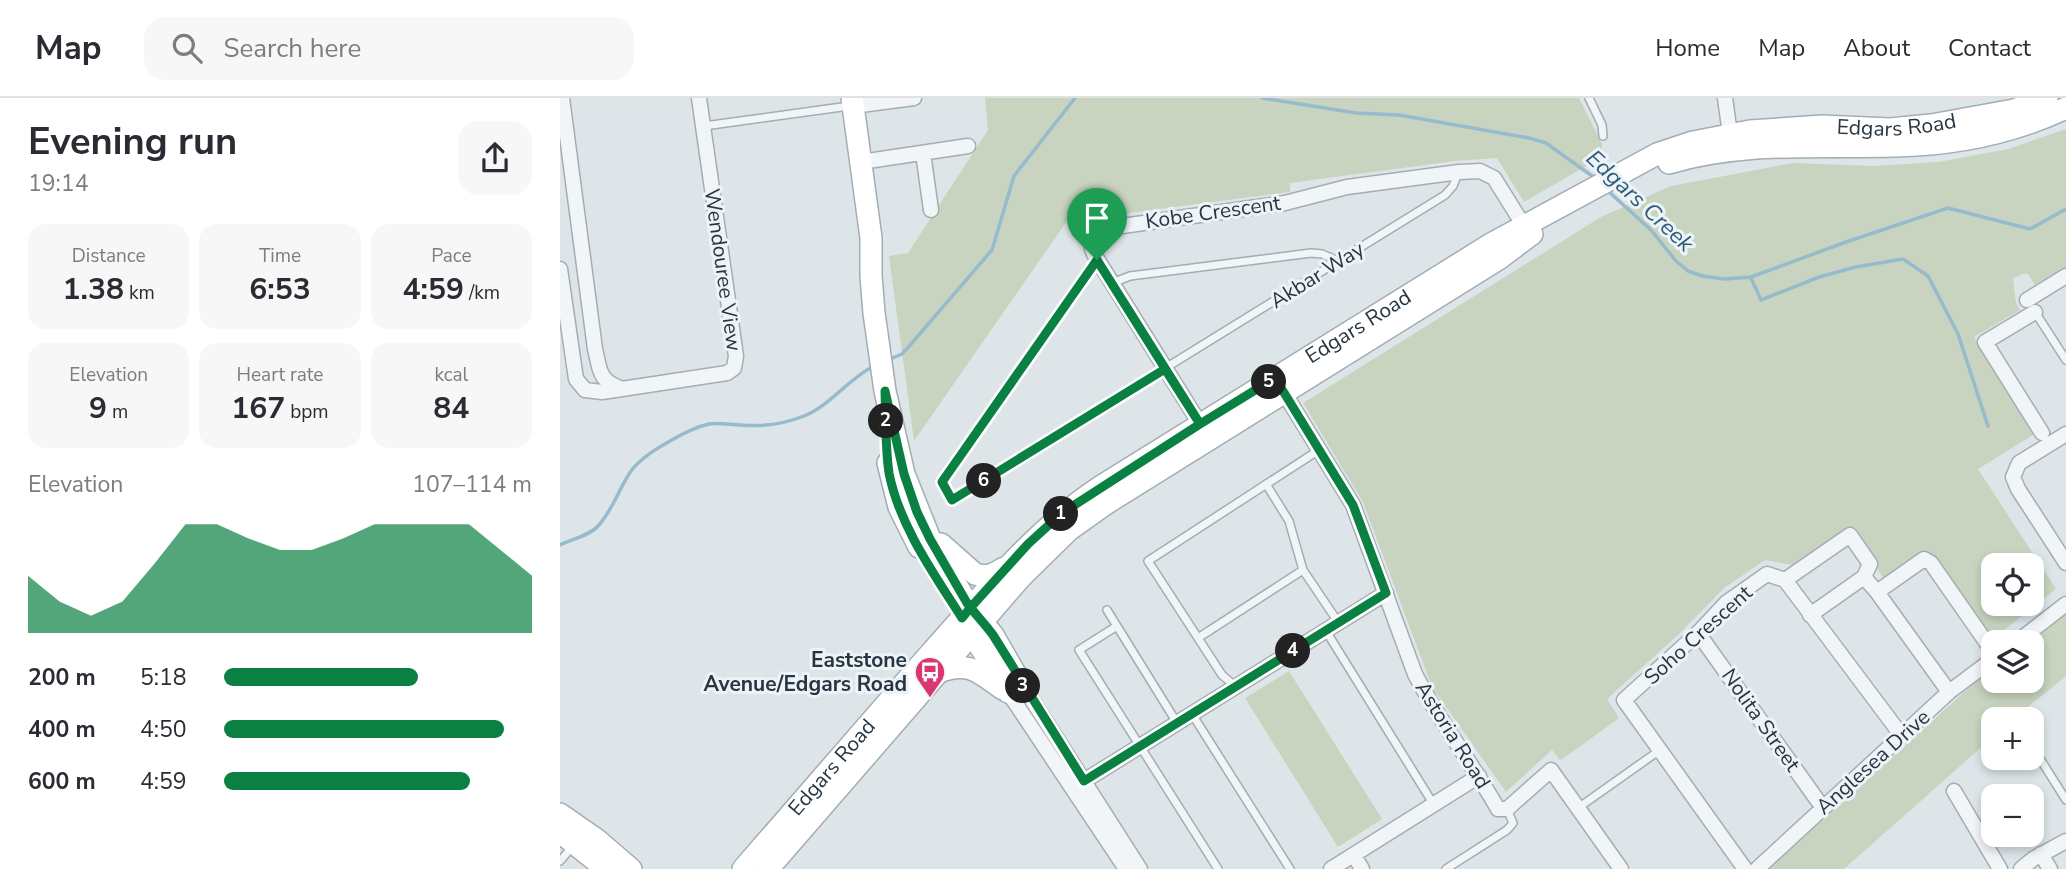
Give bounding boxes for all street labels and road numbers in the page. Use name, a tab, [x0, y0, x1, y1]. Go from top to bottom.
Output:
street label: Edgars Road	[1836, 107, 1958, 143]
street label: Wendouree View	[698, 187, 748, 353]
street label: Kobe Crescent	[1144, 189, 1283, 235]
street label: Akbar Way	[1265, 235, 1369, 315]
street label: Edgars Road	[1300, 283, 1416, 370]
street label: Soho Crescent	[1638, 579, 1759, 691]
street label: Nolita Street	[1715, 663, 1807, 777]
street label: Astoria Road	[1409, 676, 1497, 794]
street label: Anglesea Drive	[1810, 703, 1936, 821]
street label: Edgars Road	[782, 713, 882, 822]

